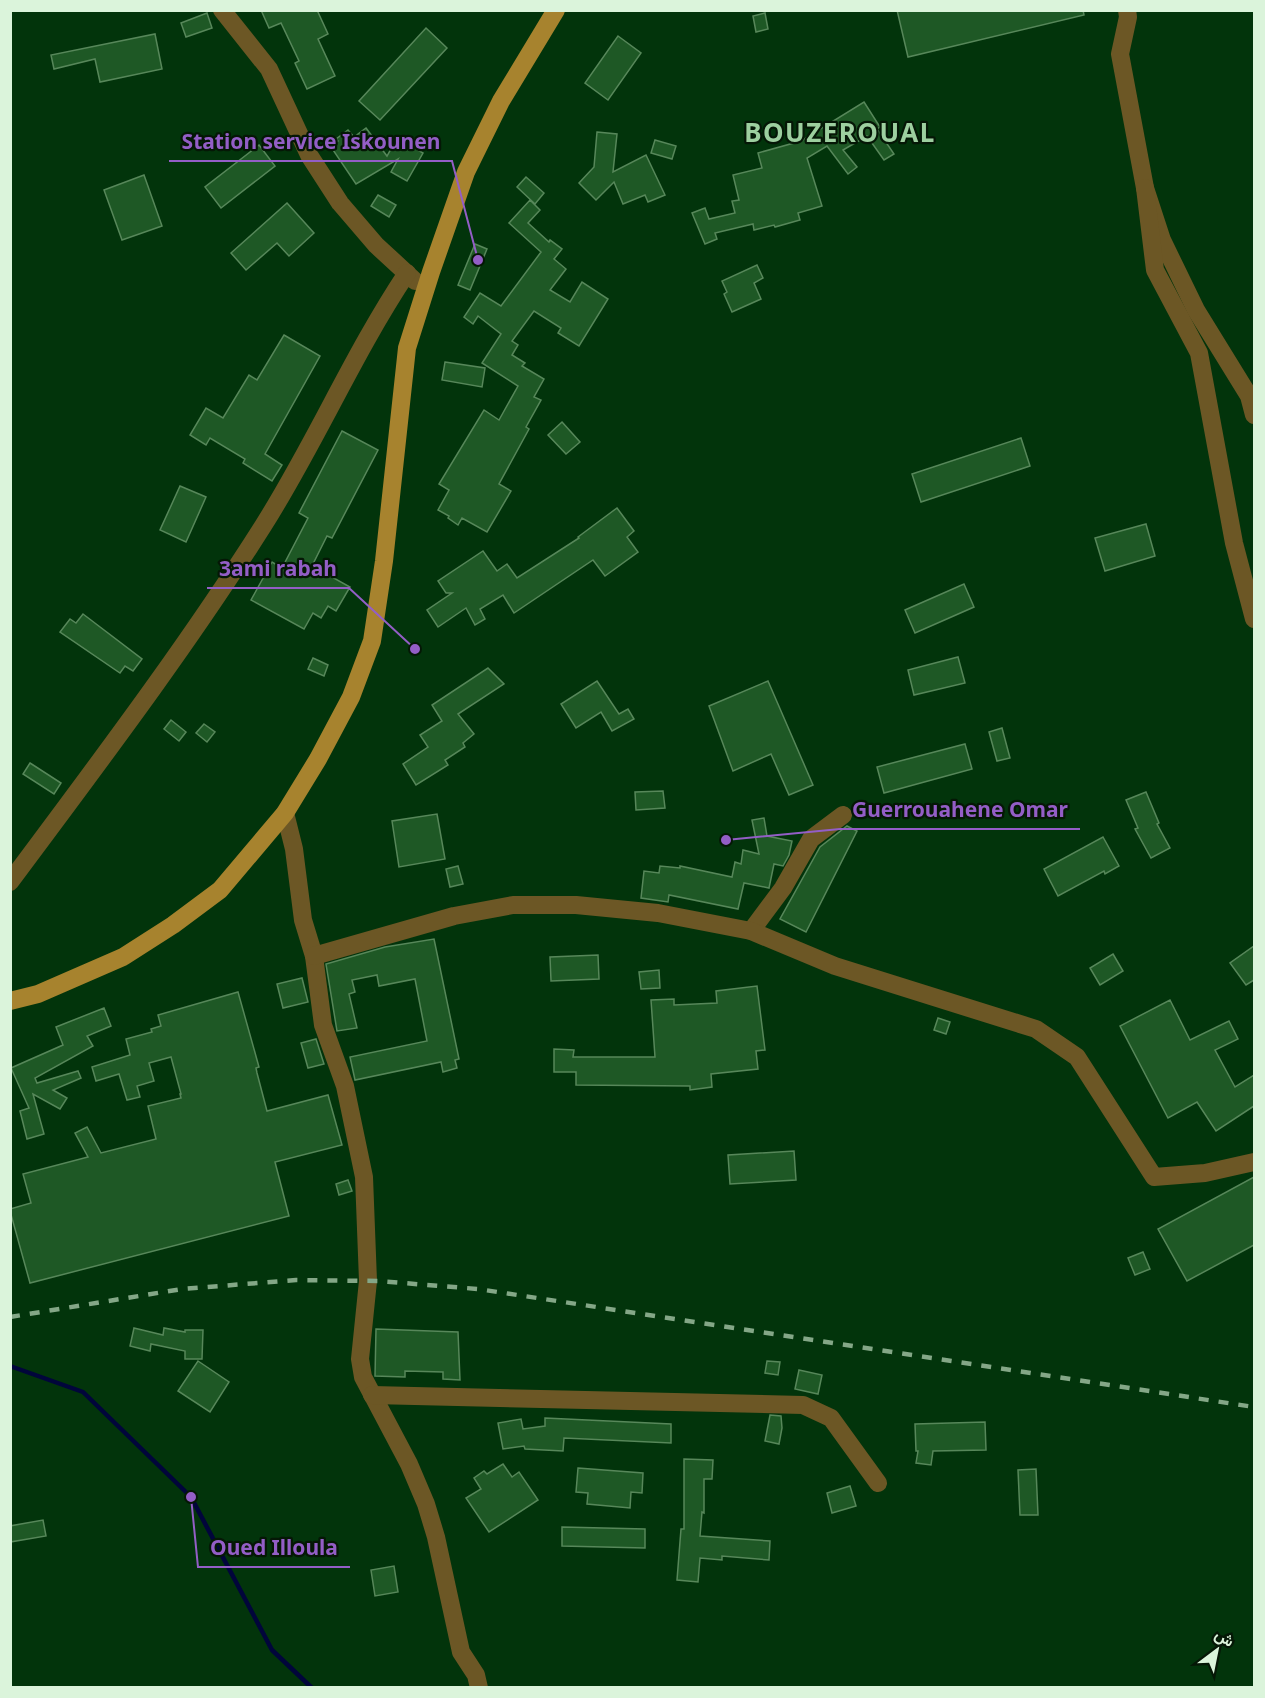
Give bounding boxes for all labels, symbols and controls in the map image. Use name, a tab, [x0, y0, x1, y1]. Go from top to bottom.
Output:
district label: BOUZEROUAL	[744, 114, 936, 150]
callout: Station service Iskounen	[169, 122, 452, 161]
text: Station service Iskounen	[182, 127, 440, 155]
callout: 3ami rabah	[207, 549, 349, 588]
text: 3ami rabah	[219, 554, 337, 582]
callout: Guerrouahene Omar	[840, 790, 1080, 829]
text: Guerrouahene Omar	[852, 795, 1069, 823]
callout: Oued Illoula	[198, 1528, 350, 1567]
text: Oued Illoula	[210, 1533, 338, 1561]
north arrow	[1187, 1620, 1247, 1680]
text: ش	[1211, 1623, 1239, 1652]

